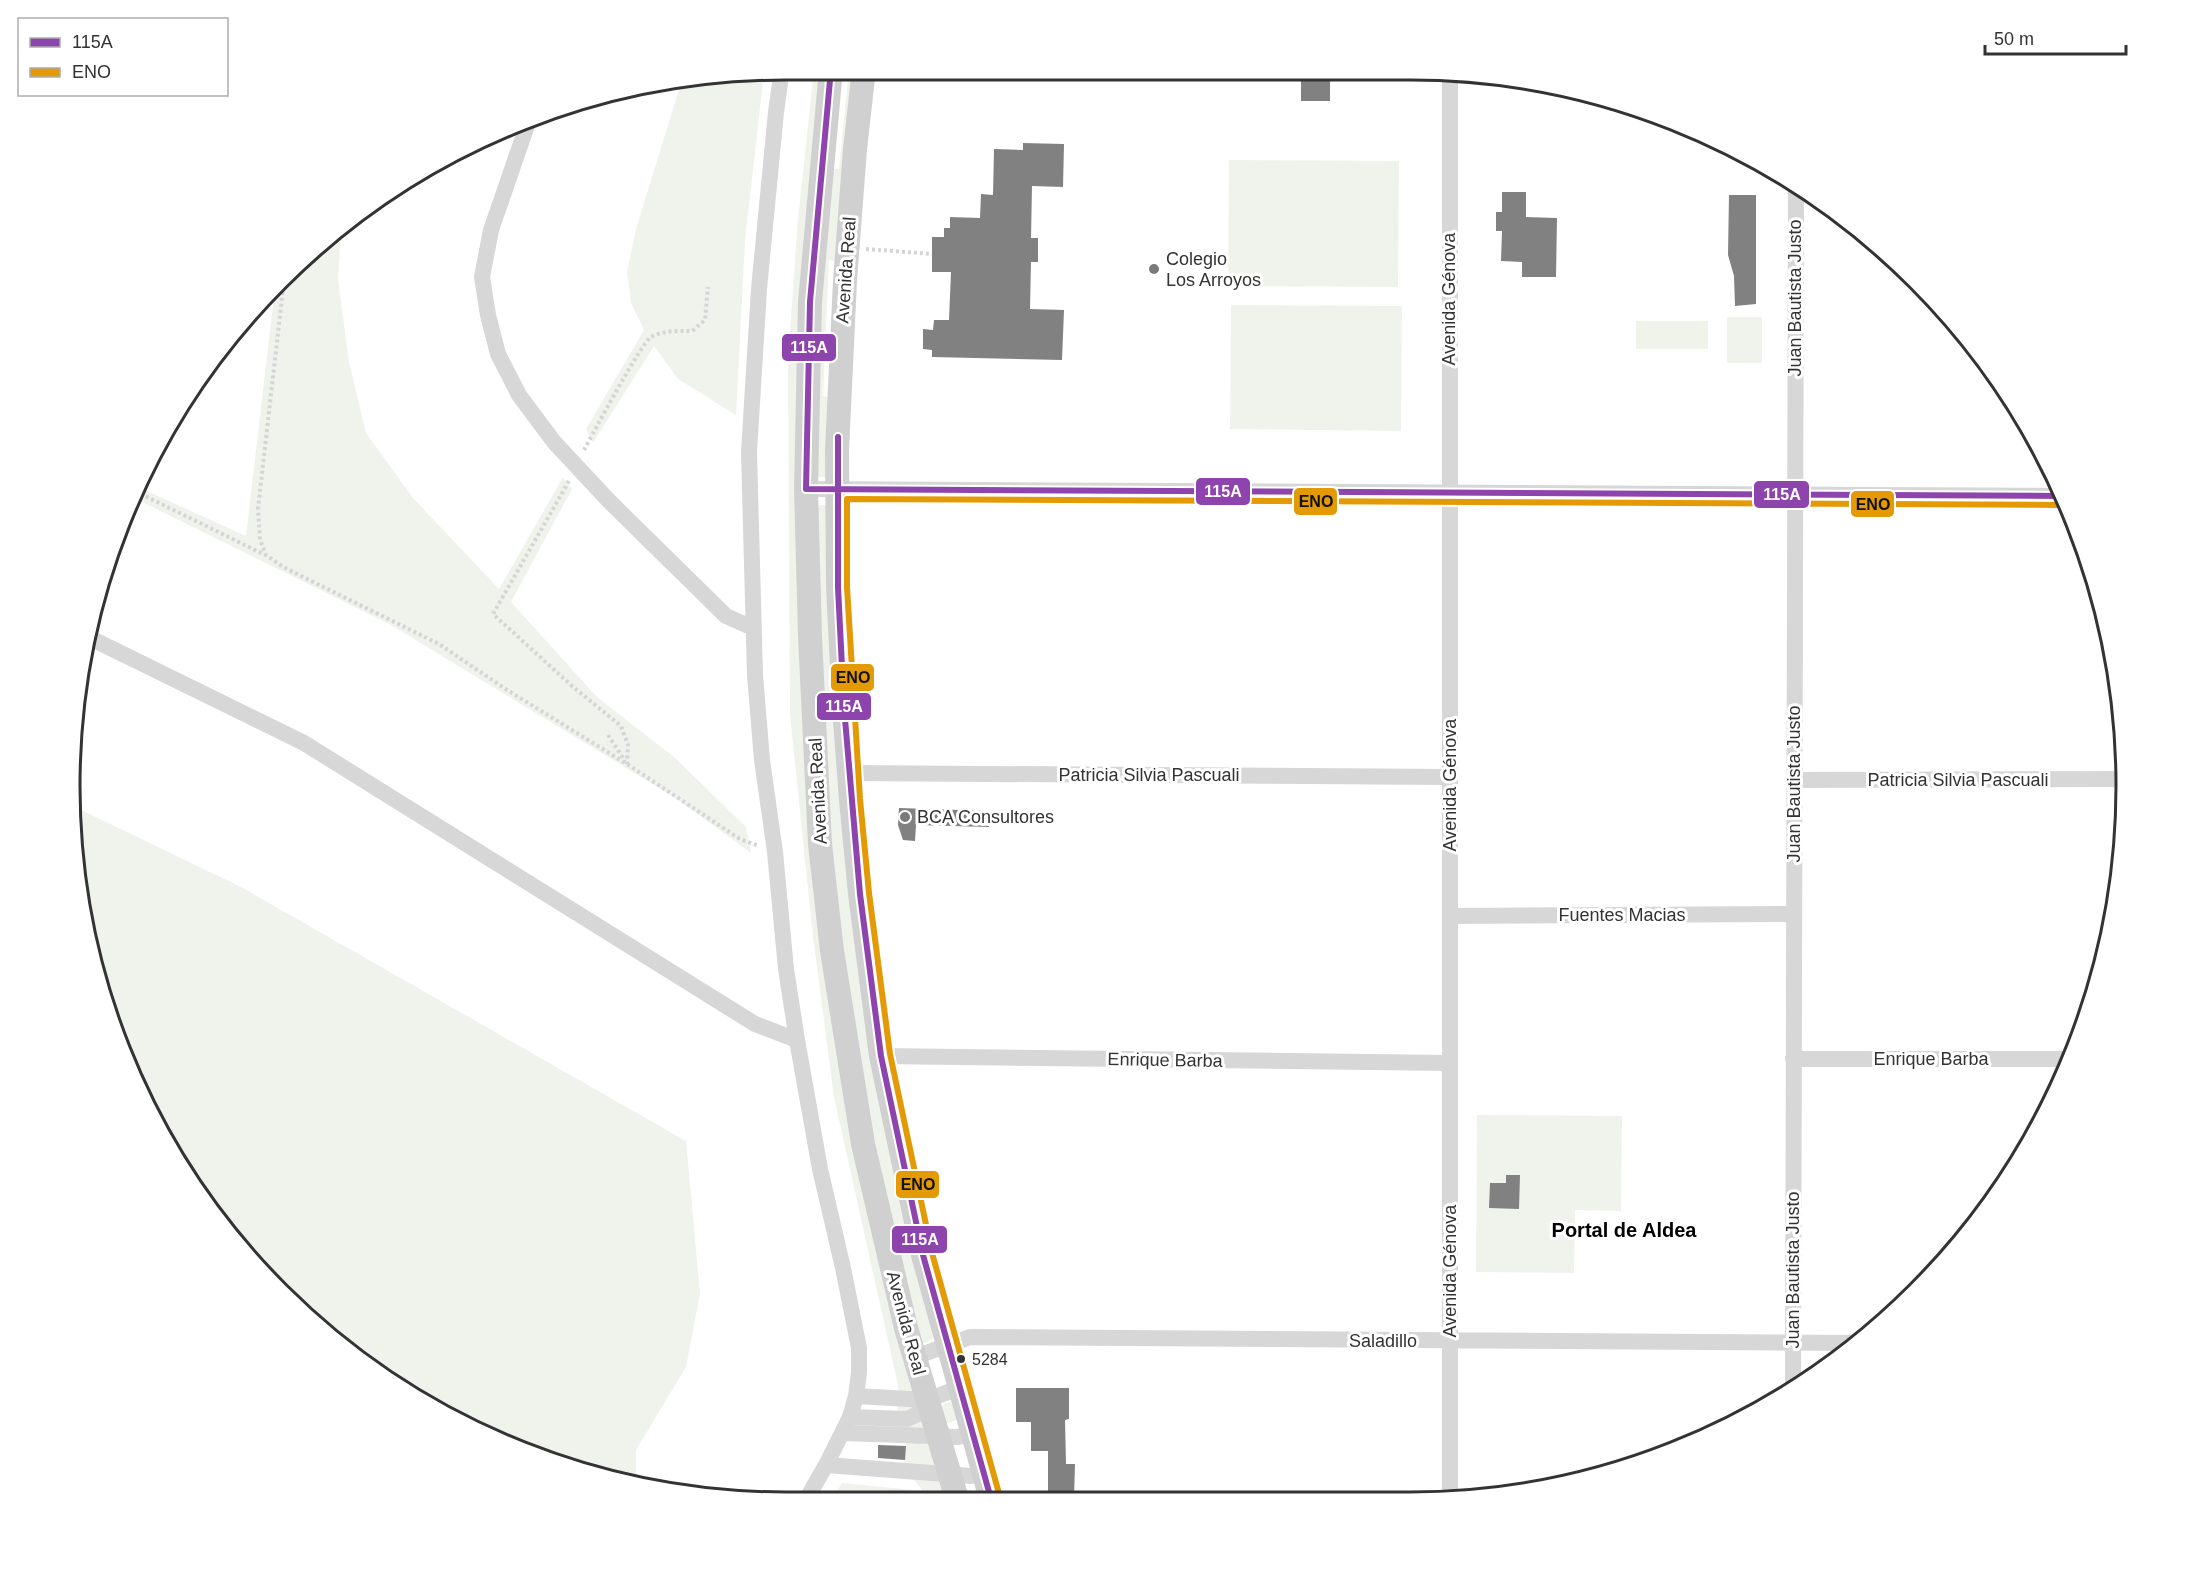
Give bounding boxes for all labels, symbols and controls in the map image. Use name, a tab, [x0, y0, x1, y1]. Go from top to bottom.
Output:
legend	[18, 18, 228, 96]
scale bar	[1985, 18, 2126, 56]
text: 50 m	[1994, 29, 2034, 49]
text: 115A	[72, 32, 113, 52]
text: ENO	[72, 62, 111, 82]
street label: Avenida Real	[832, 216, 860, 324]
street label: Juan Bautista Justo	[1785, 219, 1805, 377]
street label: Avenida Génova	[1439, 232, 1459, 365]
place label: Colegio Los Arroyos	[1166, 249, 1261, 290]
marker: Colegio Los Arroyos	[1147, 262, 1161, 276]
line badge: 115A	[781, 333, 837, 362]
text: 115A	[790, 339, 828, 356]
line badge: 115A	[1195, 477, 1251, 506]
line badge: 115A	[1753, 480, 1810, 509]
text: 115A	[1204, 483, 1242, 500]
text: 115A	[1763, 486, 1801, 503]
line badge: ENO	[1293, 487, 1338, 516]
line badge: ENO	[1850, 490, 1895, 518]
text: ENO	[1299, 493, 1333, 510]
text: ENO	[1856, 496, 1890, 513]
line badge: ENO	[830, 663, 875, 692]
text: ENO	[836, 669, 870, 686]
line badge: 115A	[816, 692, 872, 721]
text: 115A	[825, 698, 863, 715]
street label: Juan Bautista Justo	[1784, 705, 1804, 863]
street label: Avenida Génova	[1440, 718, 1460, 851]
street label: Avenida Real	[805, 737, 831, 845]
street label: Patricia Silvia Pascuali	[1058, 765, 1240, 785]
street label: Patricia Silvia Pascuali	[1867, 770, 2049, 790]
place label: BCA Consultores	[917, 807, 1054, 827]
marker: BCA Consultores	[898, 810, 912, 824]
street label: Fuentes Macias	[1558, 905, 1686, 925]
street label: Enrique Barba	[1107, 1049, 1224, 1071]
street label: Enrique Barba	[1873, 1049, 1990, 1069]
line badge: ENO	[895, 1170, 940, 1199]
text: ENO	[901, 1176, 935, 1193]
street label: Juan Bautista Justo	[1783, 1191, 1803, 1349]
street label: Avenida Génova	[1440, 1204, 1460, 1337]
district label: Portal de Aldea	[1552, 1219, 1697, 1241]
line badge: 115A	[891, 1225, 948, 1254]
text: 115A	[901, 1231, 939, 1248]
street label: Avenida Real	[883, 1269, 929, 1377]
street label: Saladillo	[1349, 1331, 1417, 1351]
place label: 5284	[972, 1351, 1008, 1368]
marker: 5284	[955, 1353, 967, 1365]

